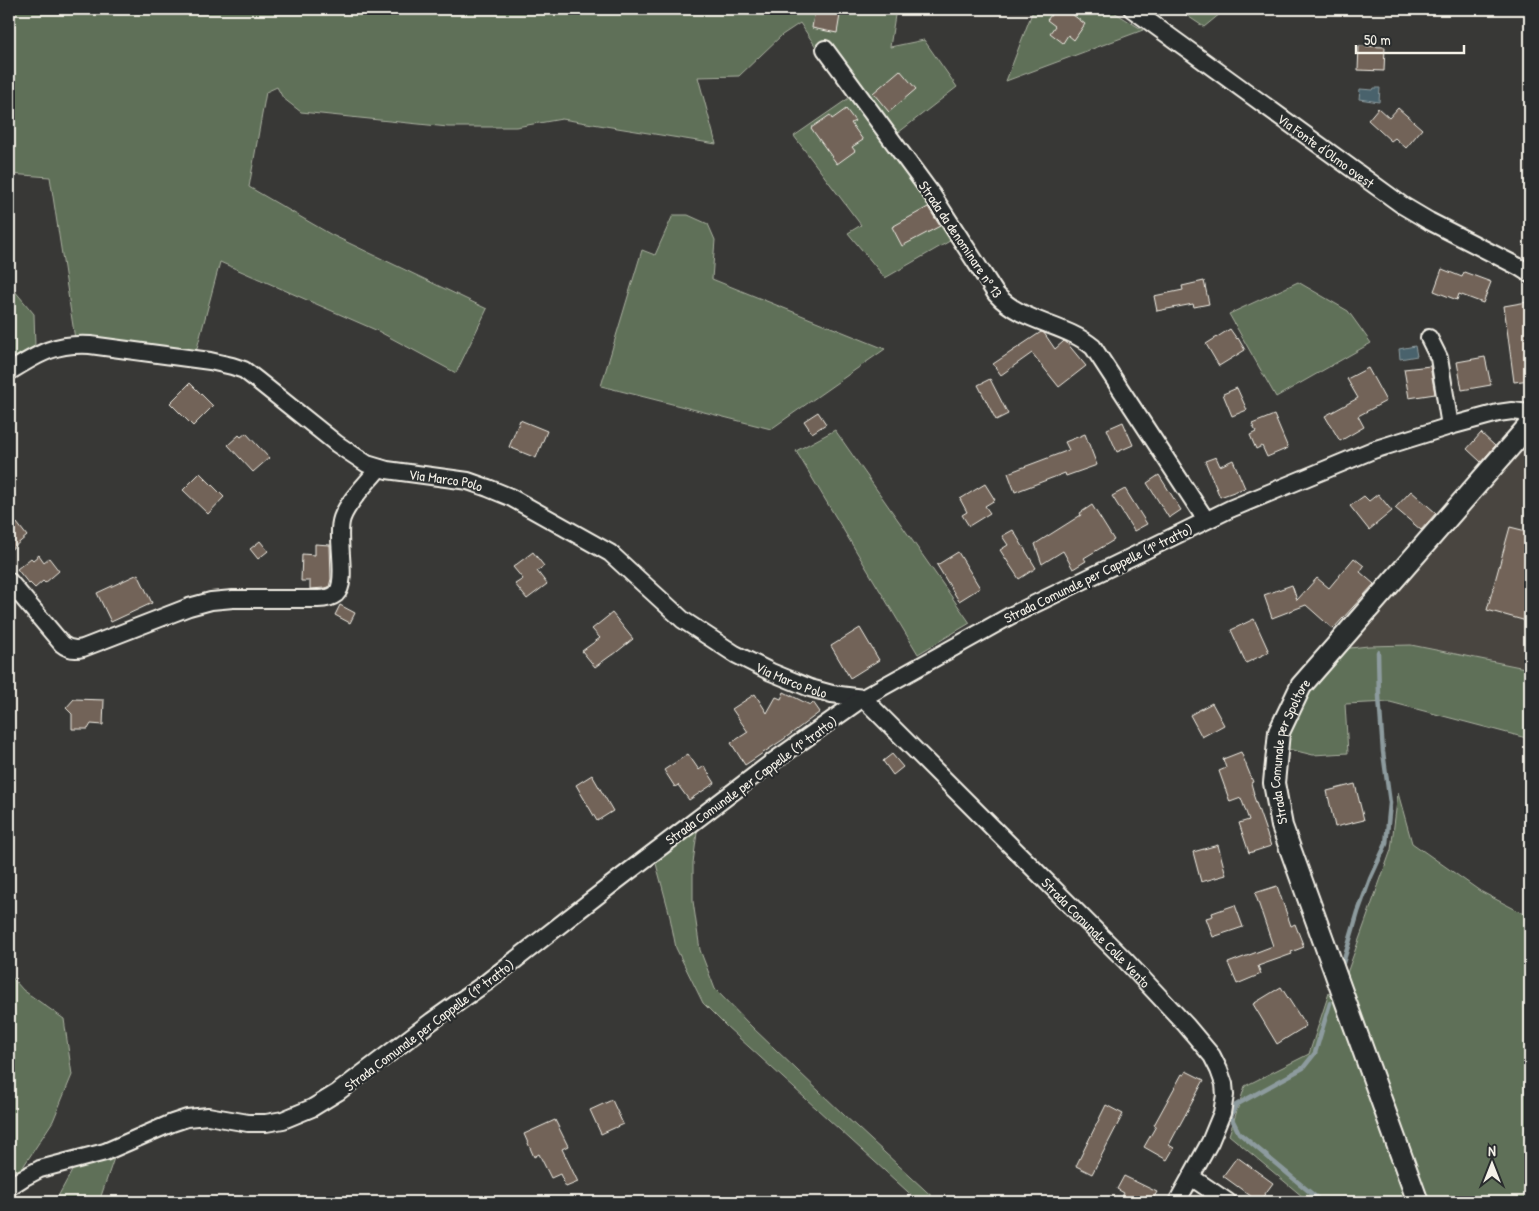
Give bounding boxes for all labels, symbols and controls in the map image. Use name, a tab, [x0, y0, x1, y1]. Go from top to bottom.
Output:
scale bar	[1356, 22, 1464, 54]
text: 50 m	[1364, 29, 1391, 50]
street label: Via Fonte d'Olmo ovest	[1274, 108, 1379, 192]
street label: Strada da denominare nº 13	[915, 177, 1007, 301]
street label: Via Marco Polo	[408, 464, 486, 495]
street label: Strada Comunale per Cappelle (1º tratto)	[1000, 519, 1196, 628]
street label: Via Marco Polo	[753, 657, 830, 702]
street label: Strada Comunale per Spoltore	[1264, 673, 1314, 826]
street label: Strada Comunale per Cappelle (1º tratto)	[661, 711, 841, 850]
street label: Strada Comunale Colle Vento	[1038, 873, 1155, 992]
street label: Strada Comunale per Cappelle (1º tratto)	[340, 955, 518, 1096]
north arrow	[1466, 1138, 1516, 1188]
text: N	[1488, 1141, 1496, 1160]

